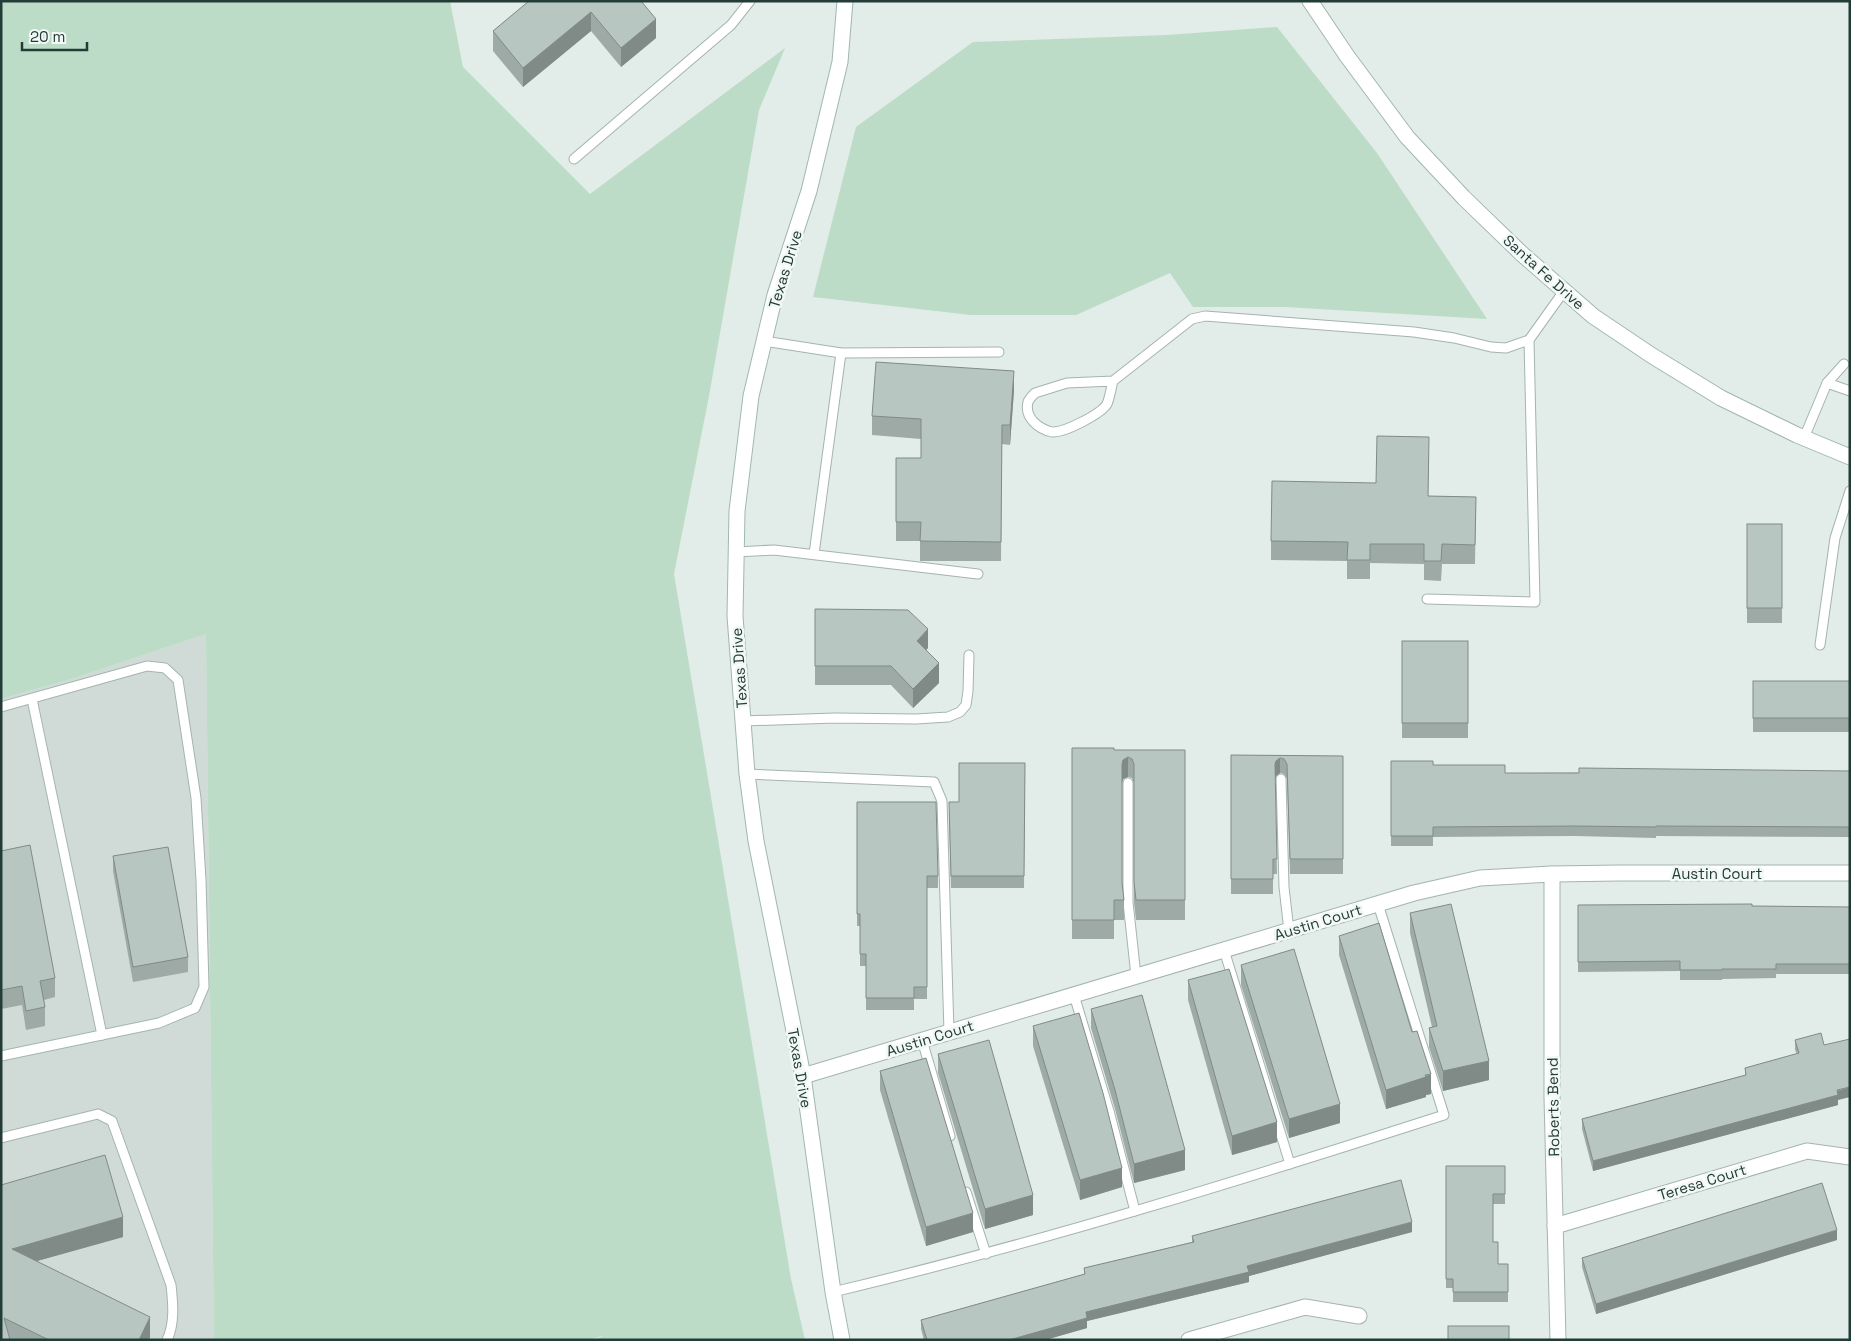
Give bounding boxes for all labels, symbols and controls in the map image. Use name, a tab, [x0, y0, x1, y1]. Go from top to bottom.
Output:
scale bar	[22, 20, 88, 52]
text: 20 m	[30, 27, 65, 46]
street label: Texas Drive	[764, 228, 806, 310]
street label: Santa Fe Drive	[1499, 231, 1589, 314]
street label: Texas Drive	[727, 627, 751, 709]
street label: Austin Court	[1672, 864, 1762, 883]
street label: Austin Court	[1272, 900, 1364, 944]
street label: Austin Court	[884, 1016, 976, 1060]
street label: Texas Drive	[784, 1027, 816, 1109]
street label: Roberts Bend	[1543, 1057, 1563, 1157]
street label: Teresa Court	[1656, 1160, 1749, 1204]

